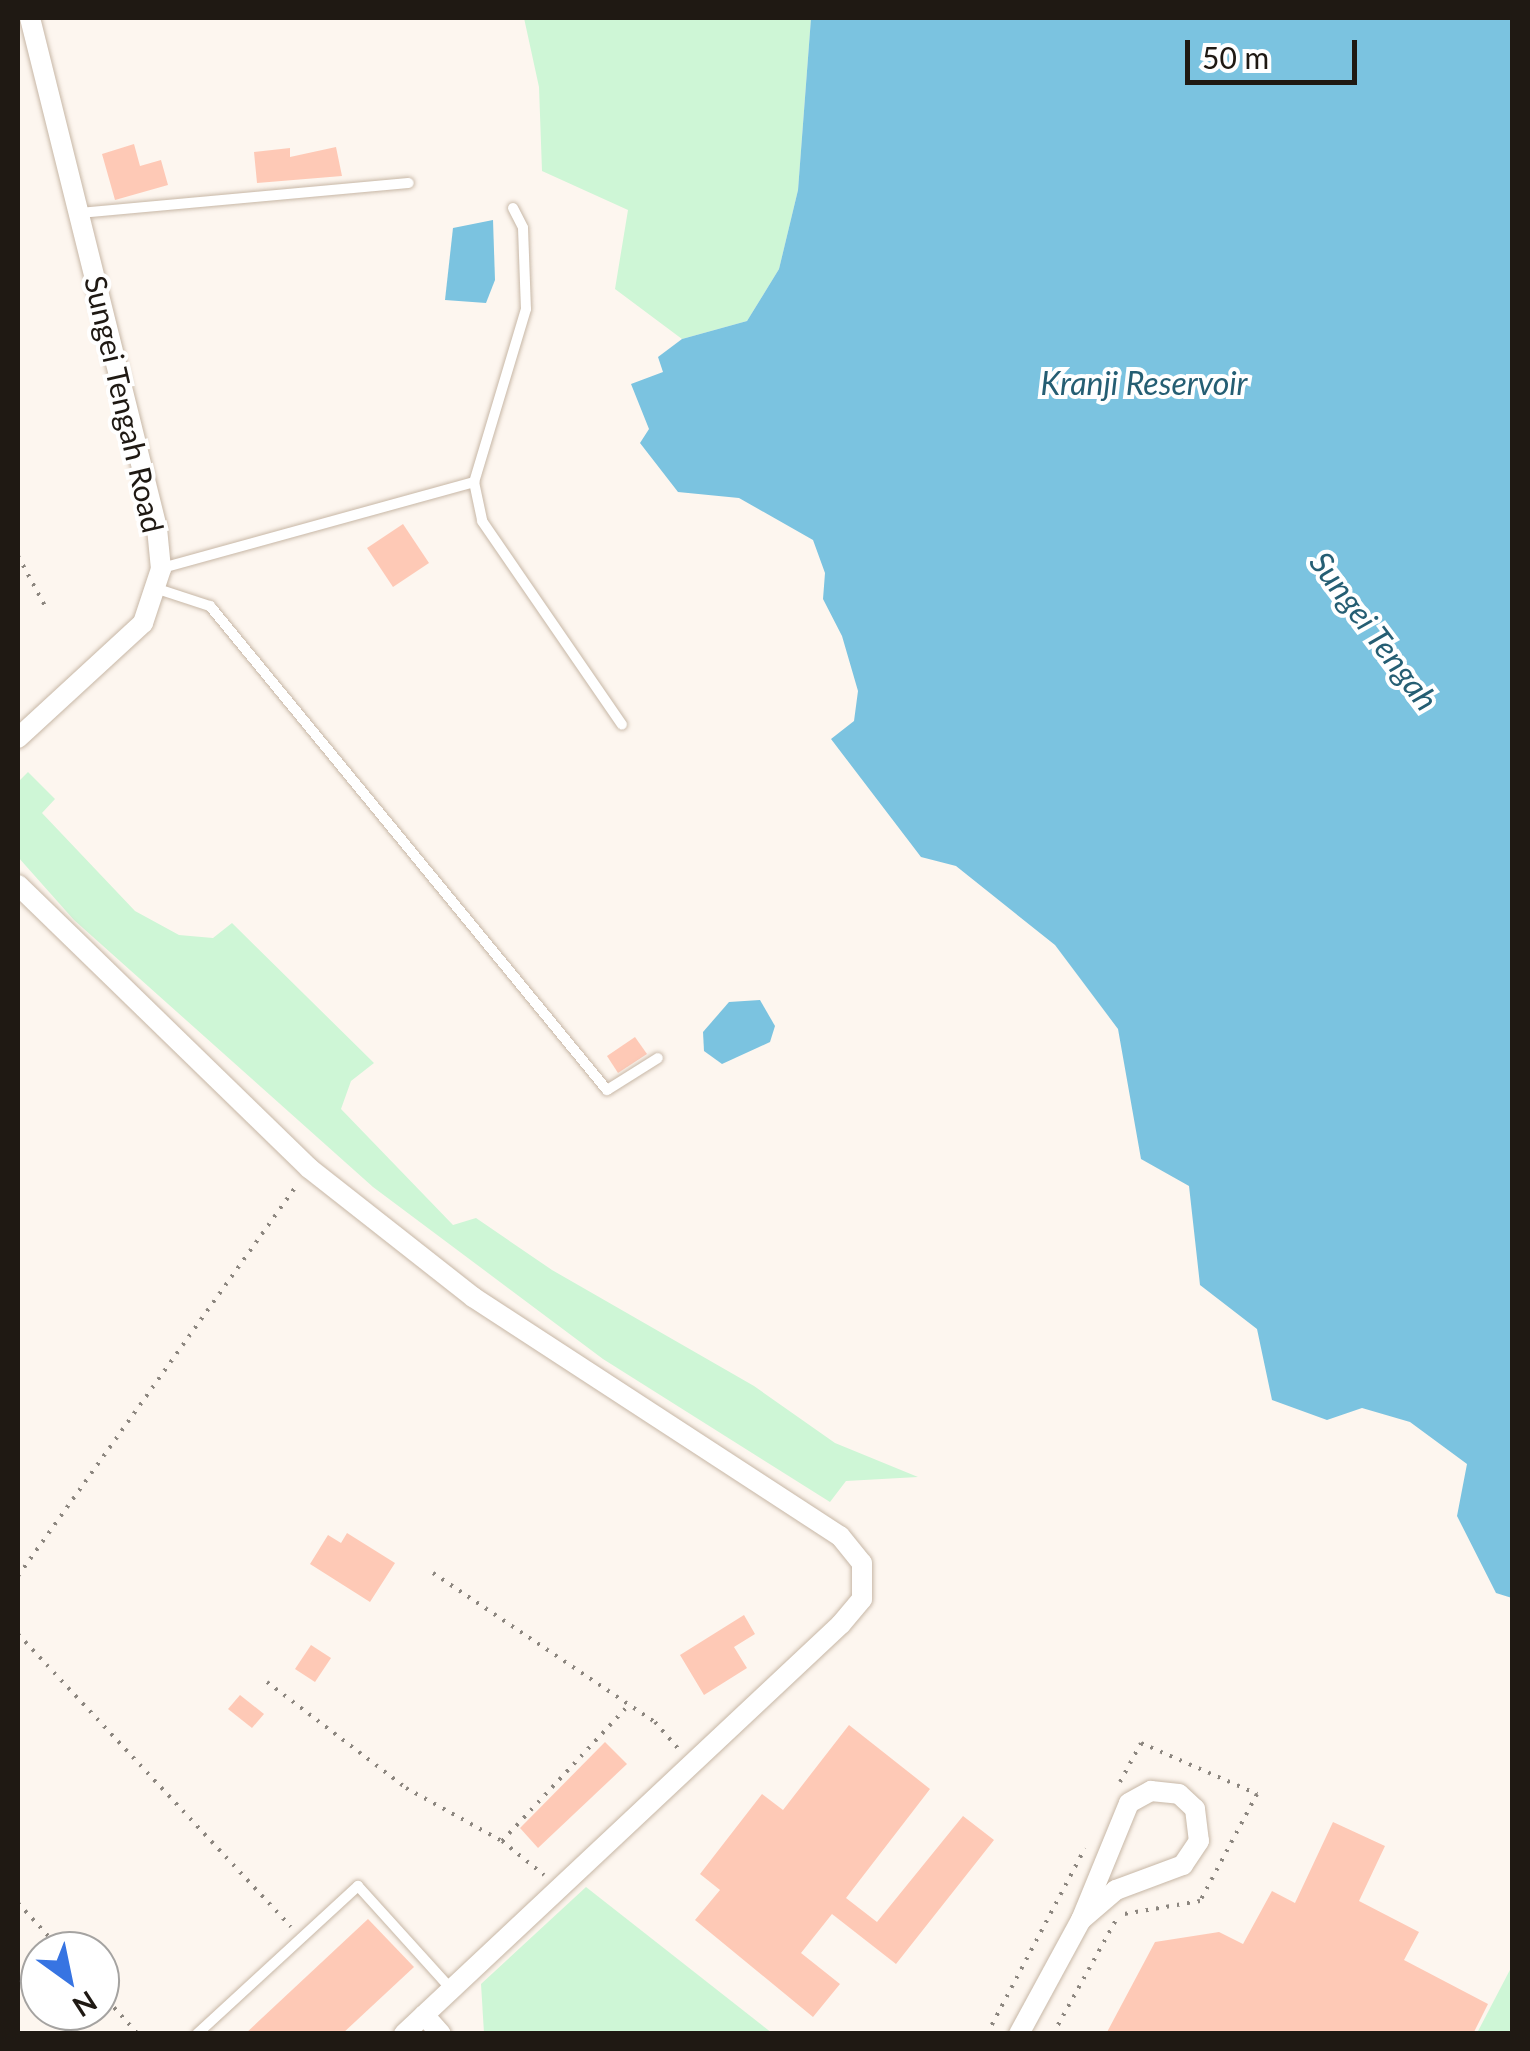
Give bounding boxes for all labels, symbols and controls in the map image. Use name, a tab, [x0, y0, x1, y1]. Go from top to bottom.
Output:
scale bar	[1190, 20, 1362, 82]
text: 50 m	[1202, 39, 1269, 75]
street label: Sungei Tengah Road	[78, 272, 172, 536]
water label: Kranji Reservoir	[1040, 364, 1248, 402]
water label: Sungei Tengah	[1302, 544, 1446, 718]
north arrow	[20, 1931, 120, 2031]
text: N	[67, 1984, 104, 2025]

